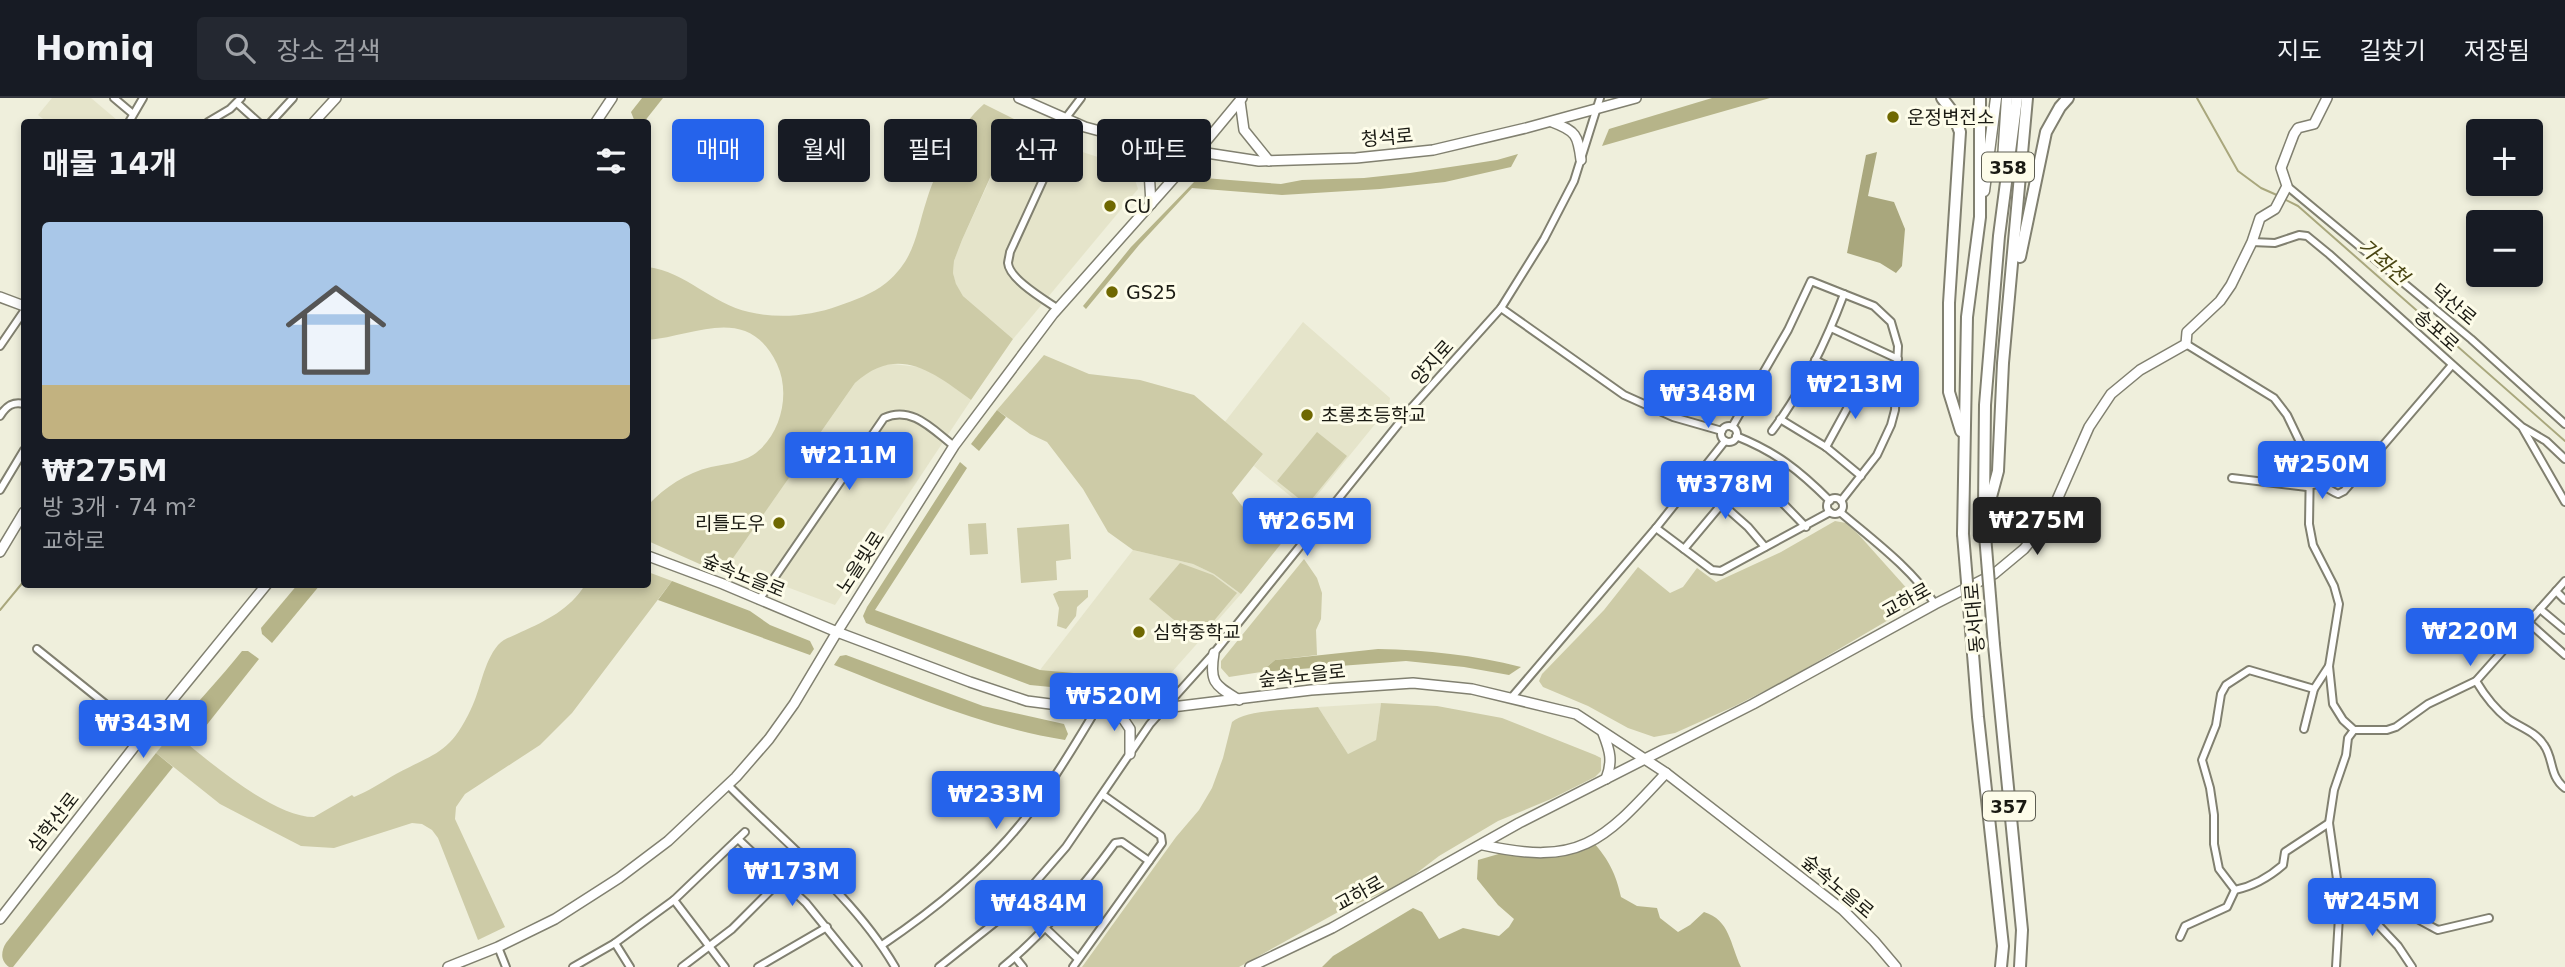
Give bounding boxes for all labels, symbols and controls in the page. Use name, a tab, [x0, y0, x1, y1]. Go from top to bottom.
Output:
search box	[197, 17, 687, 80]
text: Homiq	[35, 29, 155, 68]
icon: search	[221, 29, 259, 67]
text: 장소 검색	[277, 36, 381, 66]
text: 지도	[2277, 37, 2322, 65]
text: 길찾기	[2360, 37, 2426, 65]
text: 저장됨	[2464, 37, 2530, 65]
place label: 운정변전소	[1907, 106, 1994, 128]
marker: 운정변전소	[1885, 109, 1901, 125]
chip: 매매	[672, 119, 764, 182]
chip: 월세	[778, 119, 870, 182]
chip: 필터	[884, 119, 977, 182]
chip: 신규	[991, 119, 1083, 182]
chip: 아파트	[1097, 119, 1211, 182]
map controls	[2466, 119, 2543, 287]
button: +	[2466, 119, 2543, 196]
street label: 청석로	[1360, 124, 1414, 150]
icon: filters	[592, 142, 630, 180]
text: 매물 14개	[42, 146, 177, 181]
road number: 358	[1982, 153, 2034, 182]
place label: CU	[1124, 195, 1151, 217]
marker: CU	[1102, 198, 1118, 214]
button: −	[2466, 210, 2543, 287]
water label: 가좌천	[2353, 234, 2415, 292]
icon: home	[273, 267, 399, 393]
street label: 덕산로	[2427, 279, 2481, 329]
place label: GS25	[1126, 281, 1177, 303]
marker: GS25	[1104, 284, 1120, 300]
street label: 송포로	[2410, 304, 2464, 356]
street label: 양지로	[1406, 335, 1458, 389]
pin: ₩213M	[1806, 362, 1904, 421]
pin: ₩348M	[1659, 370, 1757, 430]
text: ₩213M	[1807, 371, 1903, 397]
text: ₩348M	[1660, 380, 1756, 406]
place label: 초롱초등학교	[1321, 404, 1426, 426]
marker: 초롱초등학교	[1299, 407, 1315, 423]
pin: ₩211M	[800, 432, 898, 492]
text: ₩211M	[801, 442, 897, 468]
pin: ₩250M	[2273, 442, 2371, 501]
text: ₩250M	[2274, 451, 2370, 477]
text: ₩275M	[42, 453, 168, 488]
pin: ₩378M	[1676, 462, 1774, 521]
text: ₩378M	[1677, 471, 1773, 497]
text: 방 3개 · 74 m²	[42, 494, 196, 520]
pin: ₩265M	[1258, 498, 1356, 558]
pin: ₩275M	[1988, 498, 2086, 557]
text: ₩275M	[1989, 507, 2085, 533]
text: ₩265M	[1259, 508, 1355, 534]
place label: 리틀도우	[695, 512, 765, 534]
marker: 리틀도우	[771, 515, 787, 531]
street label: 노을빛로	[832, 527, 888, 597]
text: 교하로	[42, 528, 105, 554]
street label: 숲속노을로	[699, 548, 789, 602]
street label: 교하로	[1878, 578, 1934, 622]
street label: 동서대로	[1960, 582, 1988, 654]
pin: ₩220M	[2421, 608, 2519, 668]
text: ₩220M	[2422, 618, 2518, 644]
place label: 심학중학교	[1153, 621, 1240, 643]
marker: 심학중학교	[1131, 624, 1147, 640]
street label: 숲속노을로	[1257, 659, 1347, 691]
pin: ₩520M	[1065, 674, 1163, 733]
text: ₩520M	[1066, 683, 1162, 709]
pin: ₩343M	[94, 700, 192, 760]
text: ₩343M	[95, 710, 191, 736]
pin: ₩233M	[947, 772, 1045, 831]
text: ₩233M	[948, 781, 1044, 807]
street label: 심학산로	[23, 788, 83, 856]
road number: 357	[1983, 792, 2035, 820]
pin: ₩173M	[743, 848, 841, 908]
street label: 숲속노을로	[1797, 849, 1879, 923]
text: ₩173M	[744, 858, 840, 884]
street label: 교하로	[1331, 871, 1387, 915]
pin: ₩245M	[2323, 878, 2421, 938]
pin: ₩484M	[990, 880, 1088, 940]
text: ₩245M	[2324, 888, 2420, 914]
text: ₩484M	[991, 890, 1087, 916]

